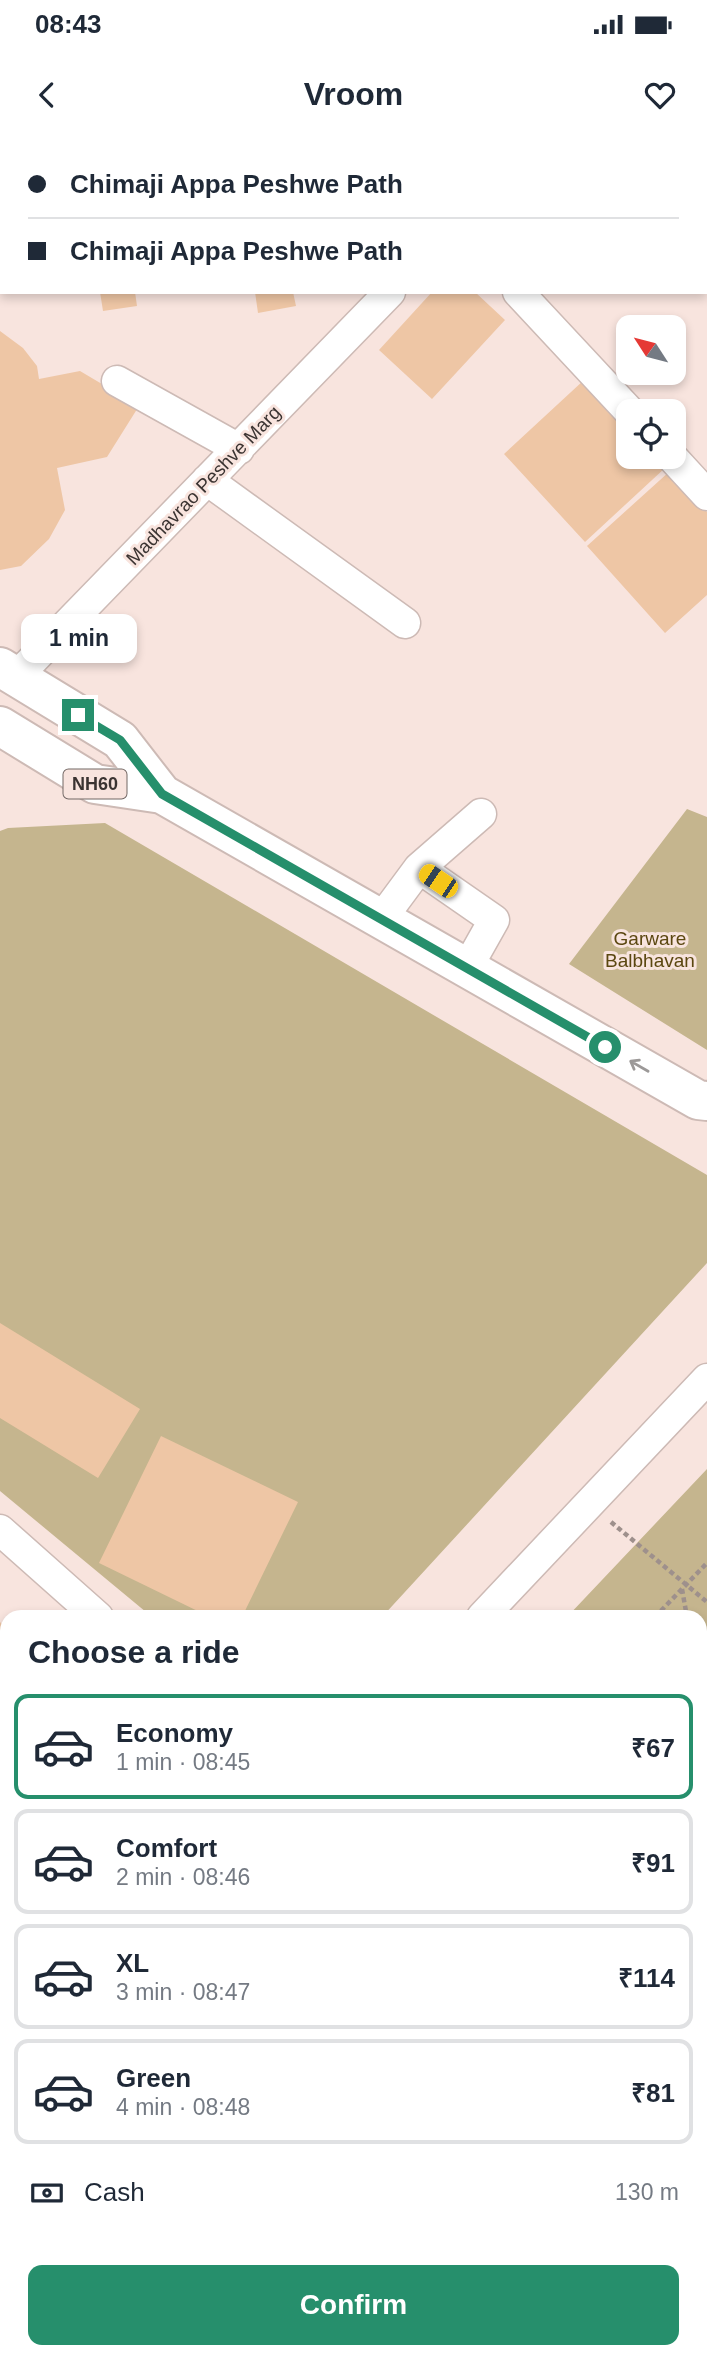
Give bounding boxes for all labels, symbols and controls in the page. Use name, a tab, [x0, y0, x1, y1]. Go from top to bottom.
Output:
text: 08:43	[35, 9, 102, 39]
icon: back	[28, 76, 66, 114]
text: Vroom	[304, 76, 403, 112]
icon: heart	[641, 76, 679, 114]
text: Chimaji Appa Peshwe Path	[70, 169, 403, 199]
text: Chimaji Appa Peshwe Path	[70, 236, 403, 266]
north arrow	[616, 315, 686, 385]
map controls	[616, 315, 686, 469]
button: locate	[616, 399, 686, 469]
street label: Madhavrao Peshve Marg	[122, 402, 285, 569]
callout: 1 min	[20, 614, 136, 662]
text: 1 min	[49, 625, 109, 651]
route end	[62, 699, 94, 731]
road number: NH60	[64, 770, 126, 798]
car	[415, 861, 462, 901]
park label: Garware Balbhavan	[605, 928, 695, 971]
route start	[589, 1031, 621, 1063]
one-way arrow	[629, 1059, 649, 1073]
text: Choose a ride	[28, 1634, 240, 1670]
icon: car	[32, 1715, 95, 1778]
text: Economy	[116, 1718, 233, 1748]
text: ₹67	[631, 1733, 675, 1763]
text: 1 min · 08:45	[116, 1749, 250, 1775]
icon: car	[32, 1830, 95, 1893]
text: Comfort	[116, 1833, 217, 1863]
text: ₹91	[631, 1848, 675, 1878]
text: 2 min · 08:46	[116, 1864, 250, 1890]
icon: car	[32, 1945, 95, 2008]
text: XL	[116, 1948, 149, 1978]
text: ₹114	[618, 1963, 675, 1993]
text: 3 min · 08:47	[116, 1979, 250, 2005]
icon: car	[32, 2060, 95, 2123]
text: Green	[116, 2063, 191, 2093]
text: ₹81	[631, 2078, 675, 2108]
text: 4 min · 08:48	[116, 2094, 250, 2120]
icon: cash	[28, 2174, 66, 2212]
text: Cash	[84, 2177, 145, 2207]
text: 130 m	[615, 2179, 679, 2205]
button: Confirm	[28, 2265, 679, 2345]

